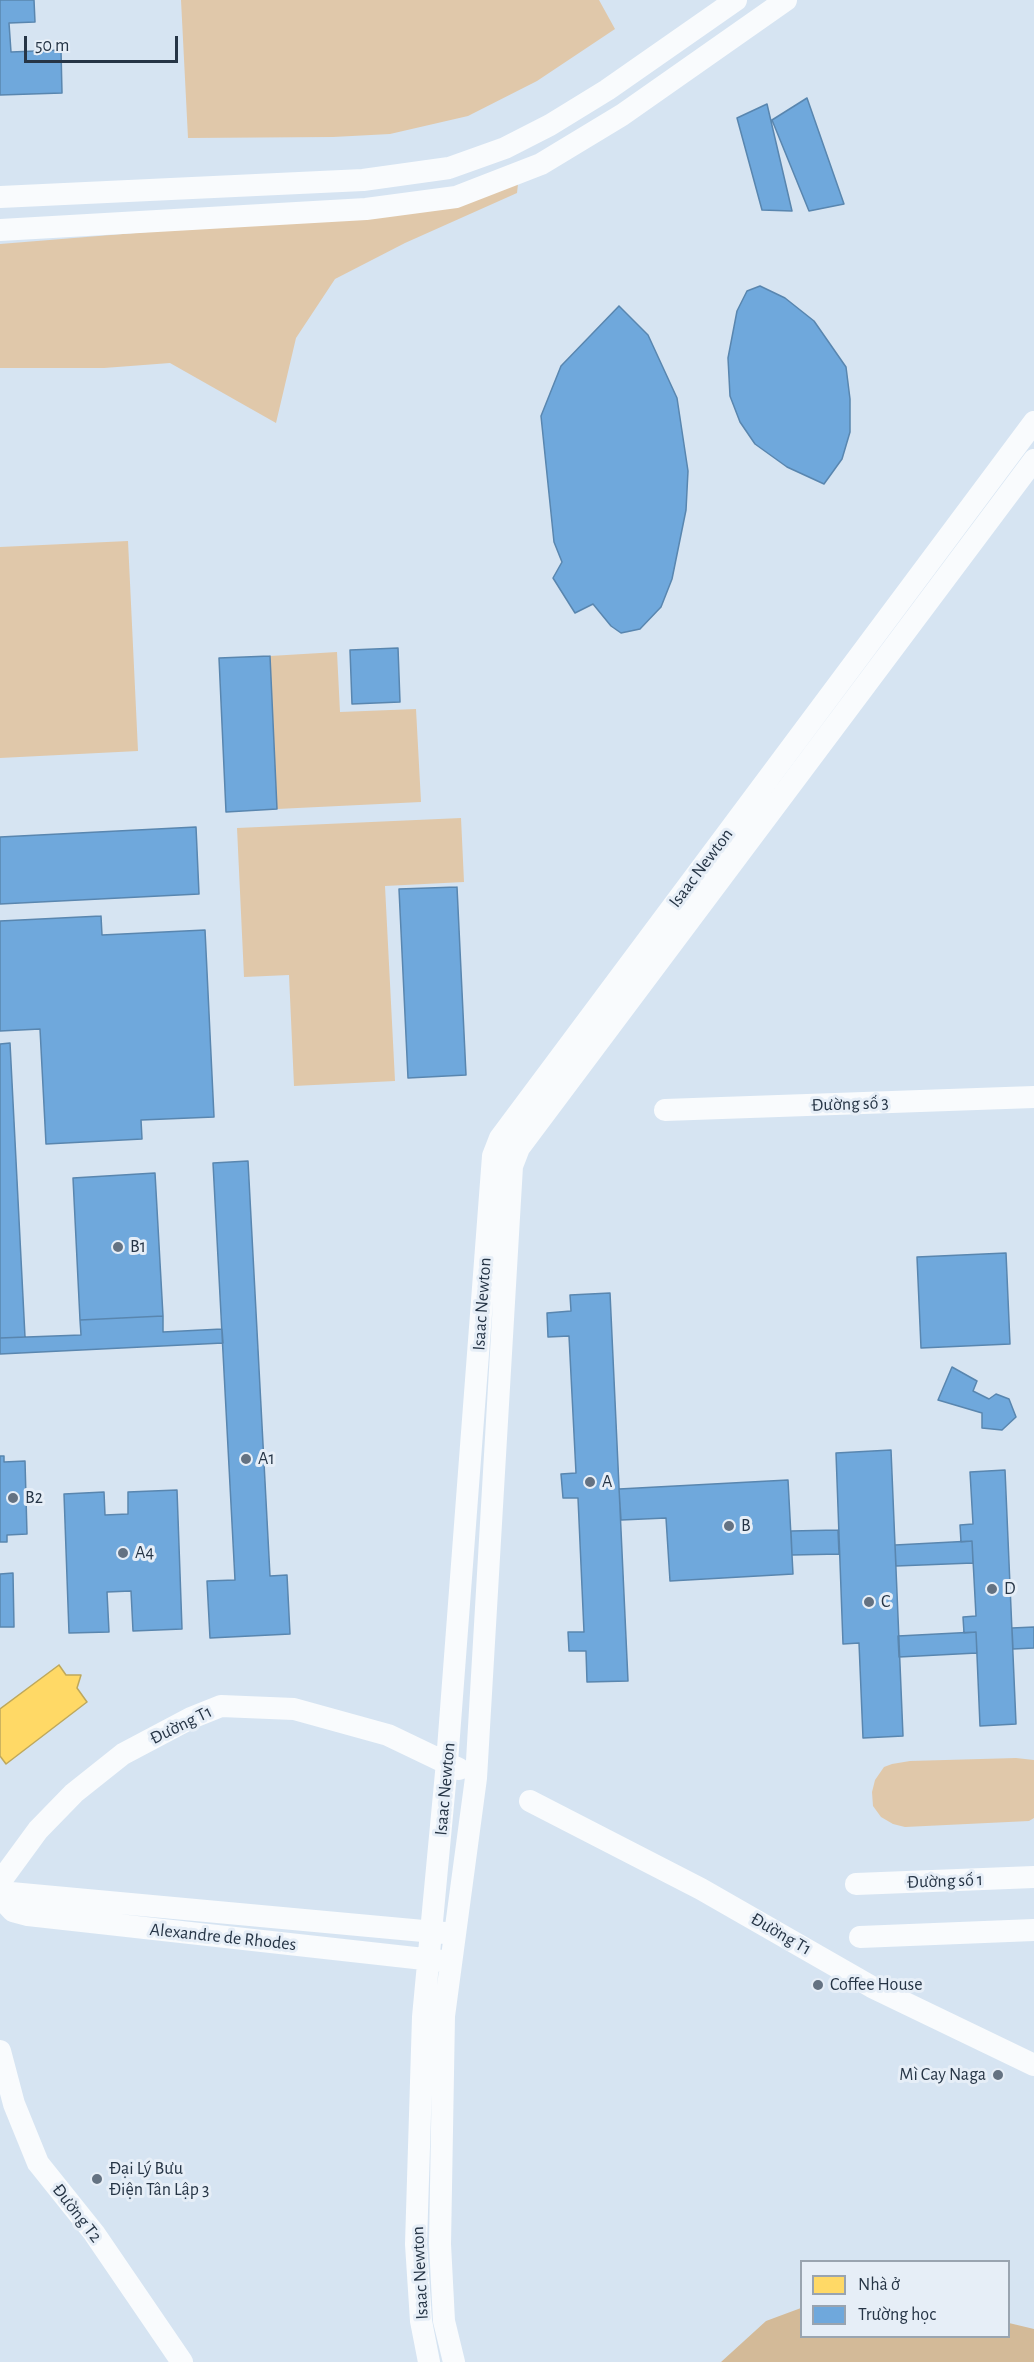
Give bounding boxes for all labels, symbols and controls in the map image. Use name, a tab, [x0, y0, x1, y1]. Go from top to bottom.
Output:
scale bar	[27, 24, 182, 62]
text: 50 m	[35, 37, 69, 55]
street label: Isaac Newton	[664, 824, 738, 912]
street label: Đường số 3	[811, 1092, 889, 1116]
place label: B1	[130, 1236, 146, 1258]
marker: B1	[111, 1240, 125, 1254]
street label: Isaac Newton	[468, 1257, 496, 1351]
place label: A1	[258, 1448, 275, 1470]
marker: A1	[239, 1452, 253, 1466]
place label: A	[602, 1471, 612, 1493]
marker: A	[583, 1475, 597, 1489]
place label: B2	[25, 1487, 43, 1509]
marker: B2	[6, 1491, 20, 1505]
place label: B	[741, 1515, 751, 1537]
marker: B	[722, 1519, 736, 1533]
place label: A4	[135, 1542, 154, 1564]
marker: A4	[116, 1546, 130, 1560]
place label: D	[1004, 1578, 1016, 1600]
marker: D	[985, 1582, 999, 1596]
place label: C	[881, 1591, 890, 1613]
marker: C	[862, 1595, 876, 1609]
street label: Đường T1	[146, 1701, 216, 1749]
street label: Isaac Newton	[430, 1742, 460, 1836]
street label: Đường số 1	[907, 1869, 983, 1893]
street label: Đường T1	[747, 1908, 815, 1960]
street label: Alexandre de Rhodes	[149, 1919, 297, 1955]
place label: Coffee House	[830, 1974, 923, 1996]
marker: Coffee House	[811, 1978, 825, 1992]
place label: Mì Cay Naga	[899, 2064, 986, 2086]
marker: Mì Cay Naga	[991, 2068, 1005, 2082]
place label: Đại Lý Bưu Điện Tân Lập 3	[109, 2158, 209, 2200]
marker: Đại Lý Bưu Điện Tân Lập 3	[90, 2172, 104, 2186]
street label: Đường T2	[47, 2179, 107, 2247]
street label: Isaac Newton	[407, 2226, 433, 2320]
legend	[800, 2260, 1010, 2338]
text: Nhà ở	[858, 2276, 900, 2294]
text: Trường học	[858, 2306, 936, 2324]

